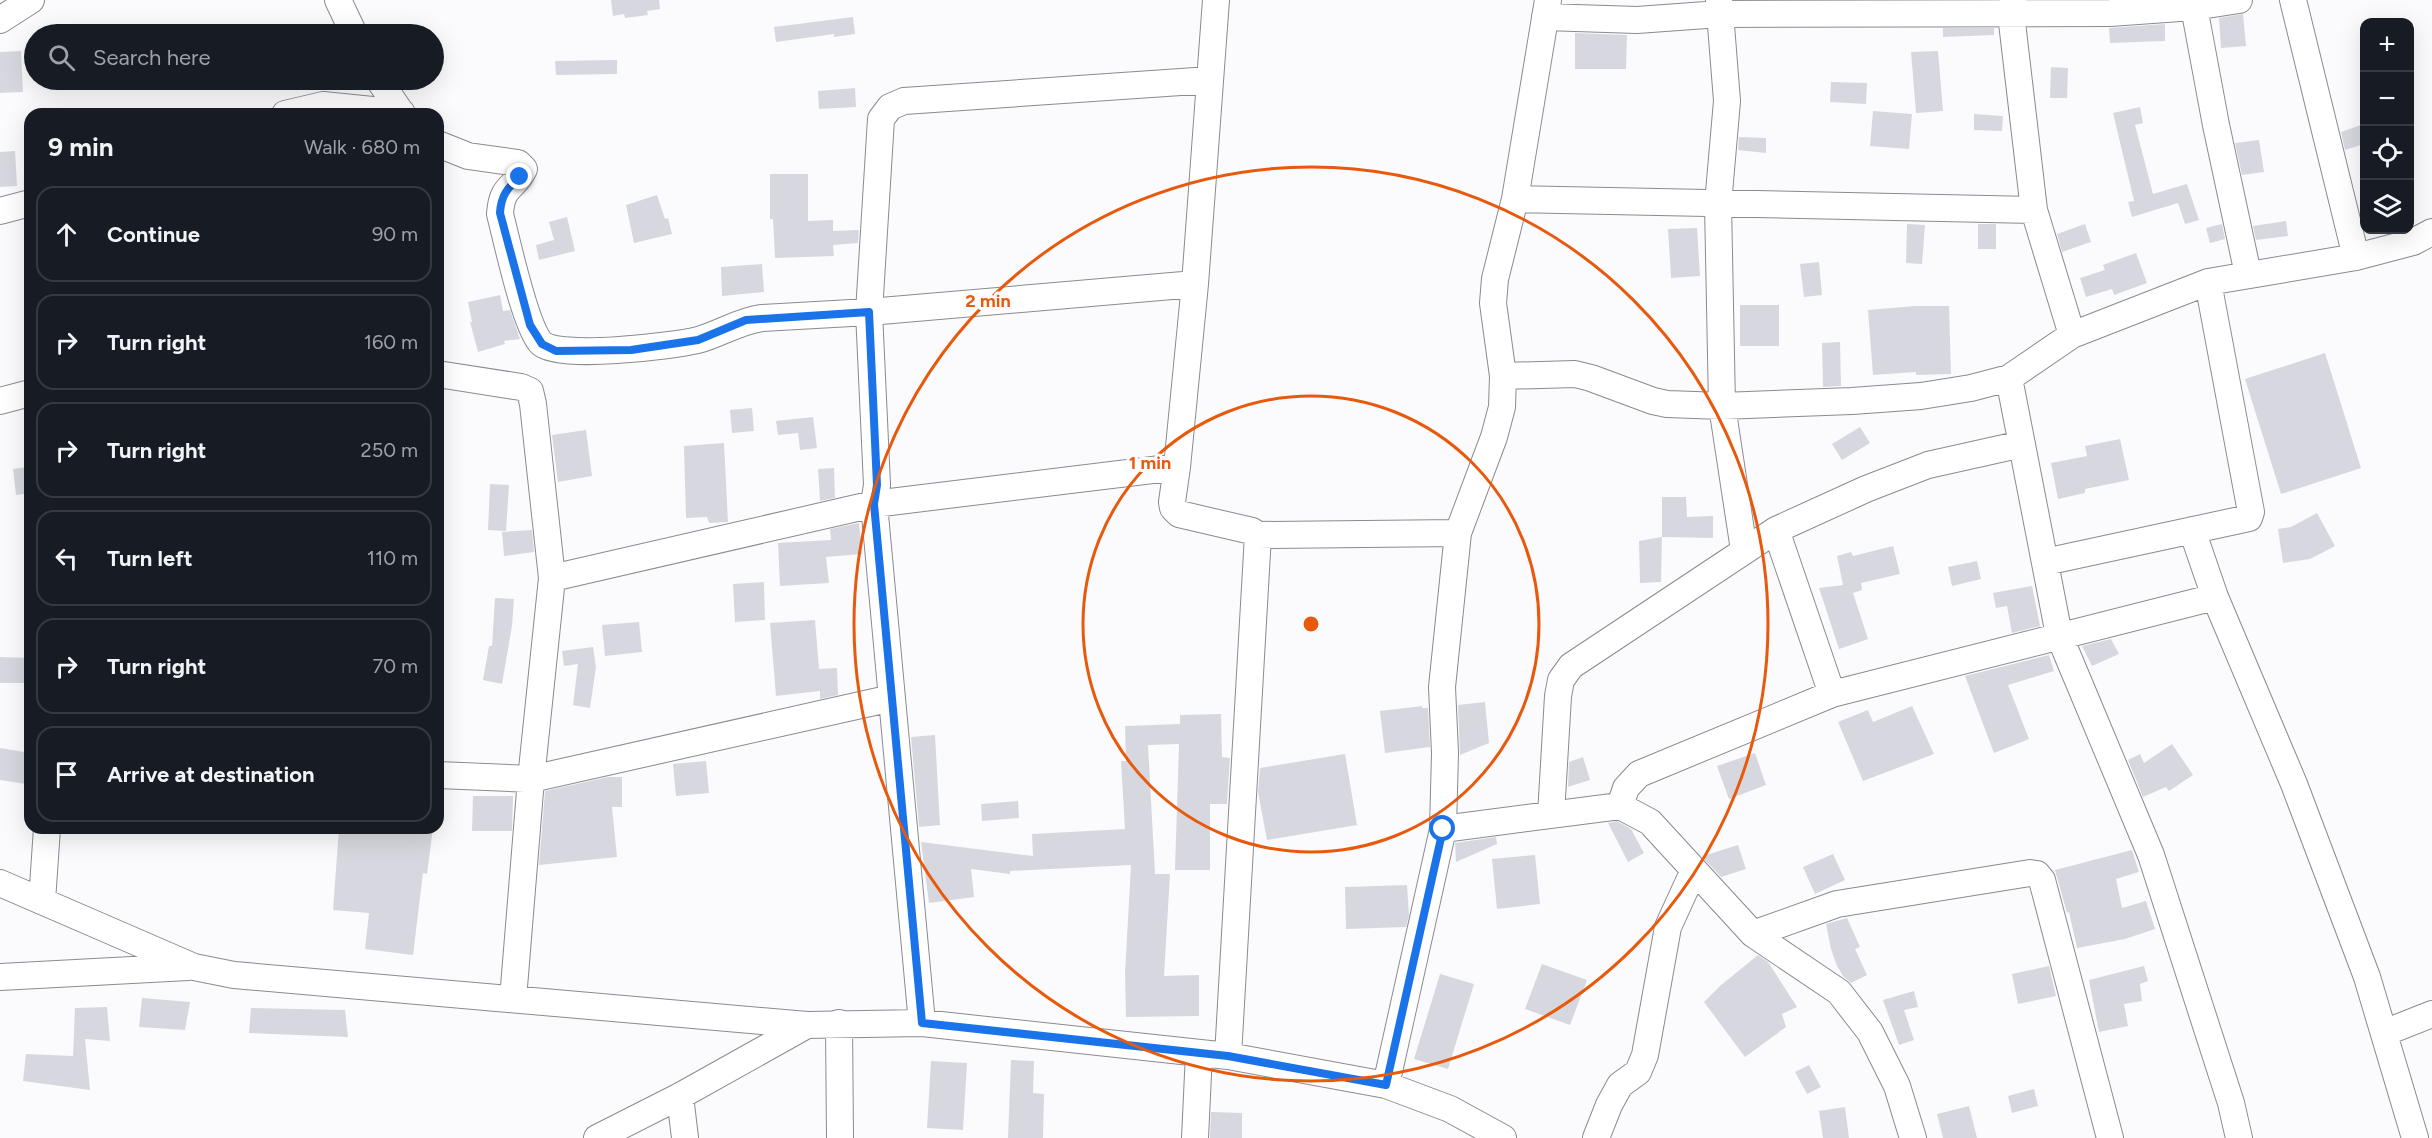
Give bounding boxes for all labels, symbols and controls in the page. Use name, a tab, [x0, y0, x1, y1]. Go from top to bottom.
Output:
map controls	[2360, 18, 2414, 234]
button: +	[2360, 18, 2414, 72]
search box	[24, 24, 444, 90]
icon: search	[45, 41, 78, 74]
text: Search here	[93, 44, 211, 71]
button: −	[2360, 72, 2414, 126]
button: locate	[2360, 126, 2414, 180]
text: 9 min	[48, 131, 114, 163]
text: Walk · 680 m	[304, 135, 420, 159]
route end	[506, 163, 532, 189]
button: layers	[2360, 180, 2414, 234]
icon: ahead	[50, 218, 83, 251]
text: Continue	[107, 221, 200, 248]
text: 90 m	[372, 222, 418, 246]
text: 2 min	[965, 290, 1011, 312]
icon: right	[50, 326, 83, 359]
text: Turn right	[107, 329, 206, 356]
text: 160 m	[364, 330, 418, 354]
icon: right	[50, 434, 83, 467]
text: Turn right	[107, 437, 206, 464]
text: 250 m	[361, 438, 418, 462]
text: 1 min	[1129, 452, 1171, 474]
icon: left	[50, 542, 83, 575]
text: Turn left	[107, 545, 193, 572]
text: 110 m	[367, 546, 418, 570]
centre of rings	[1301, 614, 1321, 634]
icon: right	[50, 650, 83, 683]
text: Turn right	[107, 653, 206, 680]
text: 70 m	[372, 654, 418, 678]
icon: arrive	[50, 758, 83, 791]
text: Arrive at destination	[107, 761, 315, 788]
route start	[1429, 815, 1455, 841]

